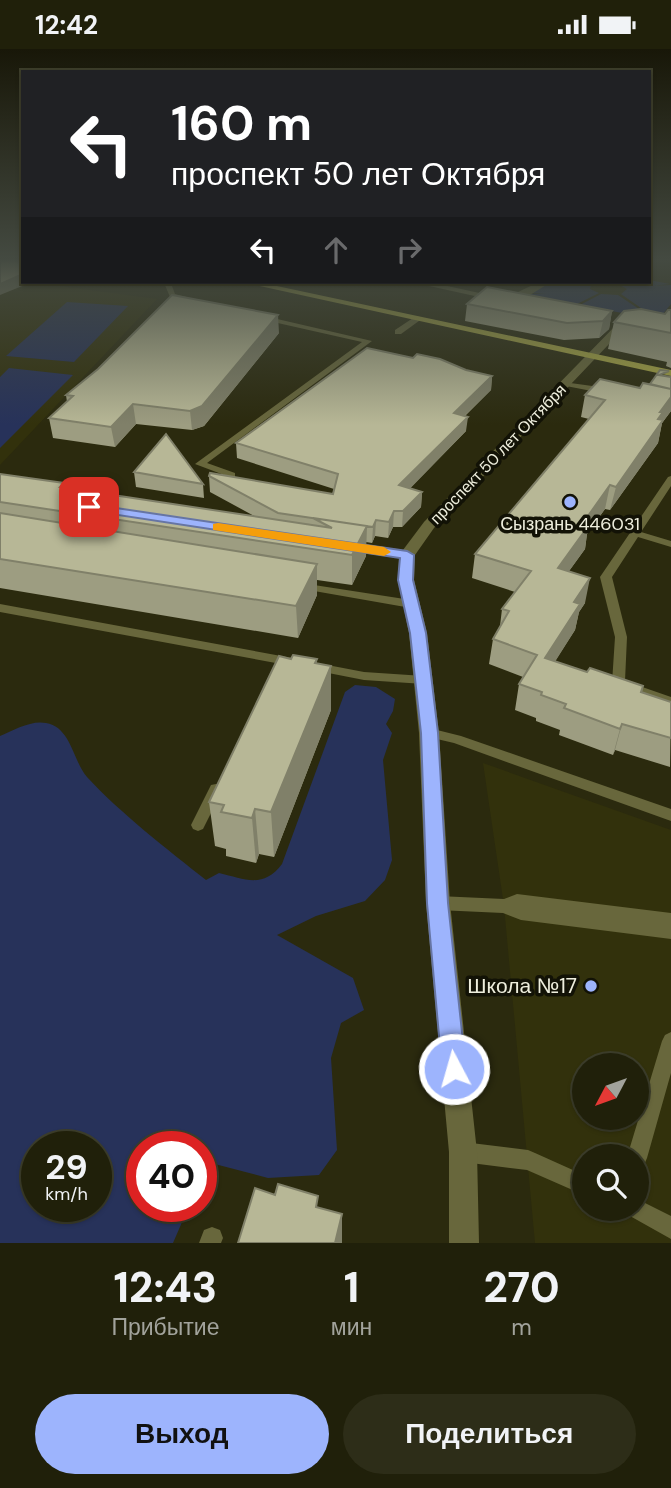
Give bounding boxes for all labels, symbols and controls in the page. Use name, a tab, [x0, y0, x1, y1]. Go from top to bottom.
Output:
text: 12:42	[35, 8, 98, 42]
text: 160 m	[171, 91, 312, 155]
icon: left	[56, 98, 147, 189]
text: проспект 50 лет Октября	[171, 153, 545, 195]
icon: left	[244, 231, 282, 269]
icon: ahead	[317, 231, 355, 269]
icon: right	[390, 231, 428, 269]
street label: проспект 50 лет Октября	[425, 379, 571, 529]
pin	[59, 477, 119, 537]
icon: arrive	[70, 488, 108, 526]
marker: Сызрань 446031	[562, 494, 578, 510]
place label: Сызрань 446031	[500, 512, 640, 536]
place label: Школа №17	[467, 972, 577, 1000]
marker: Школа №17	[583, 978, 599, 994]
position arrow	[417, 1032, 491, 1106]
north arrow	[572, 1053, 649, 1131]
map controls	[572, 1053, 649, 1221]
speed limit sign: 40	[126, 1131, 217, 1222]
text: 29	[45, 1144, 88, 1190]
button: search	[572, 1144, 649, 1221]
text: km/h	[45, 1182, 88, 1206]
text: 12:43	[114, 1260, 217, 1315]
text: 1	[344, 1260, 359, 1315]
text: 270	[484, 1260, 560, 1315]
text: Прибытие	[111, 1312, 219, 1342]
text: мин	[331, 1312, 372, 1342]
text: m	[511, 1312, 532, 1342]
button: Выход	[35, 1394, 329, 1474]
button: Поделиться	[343, 1394, 636, 1474]

